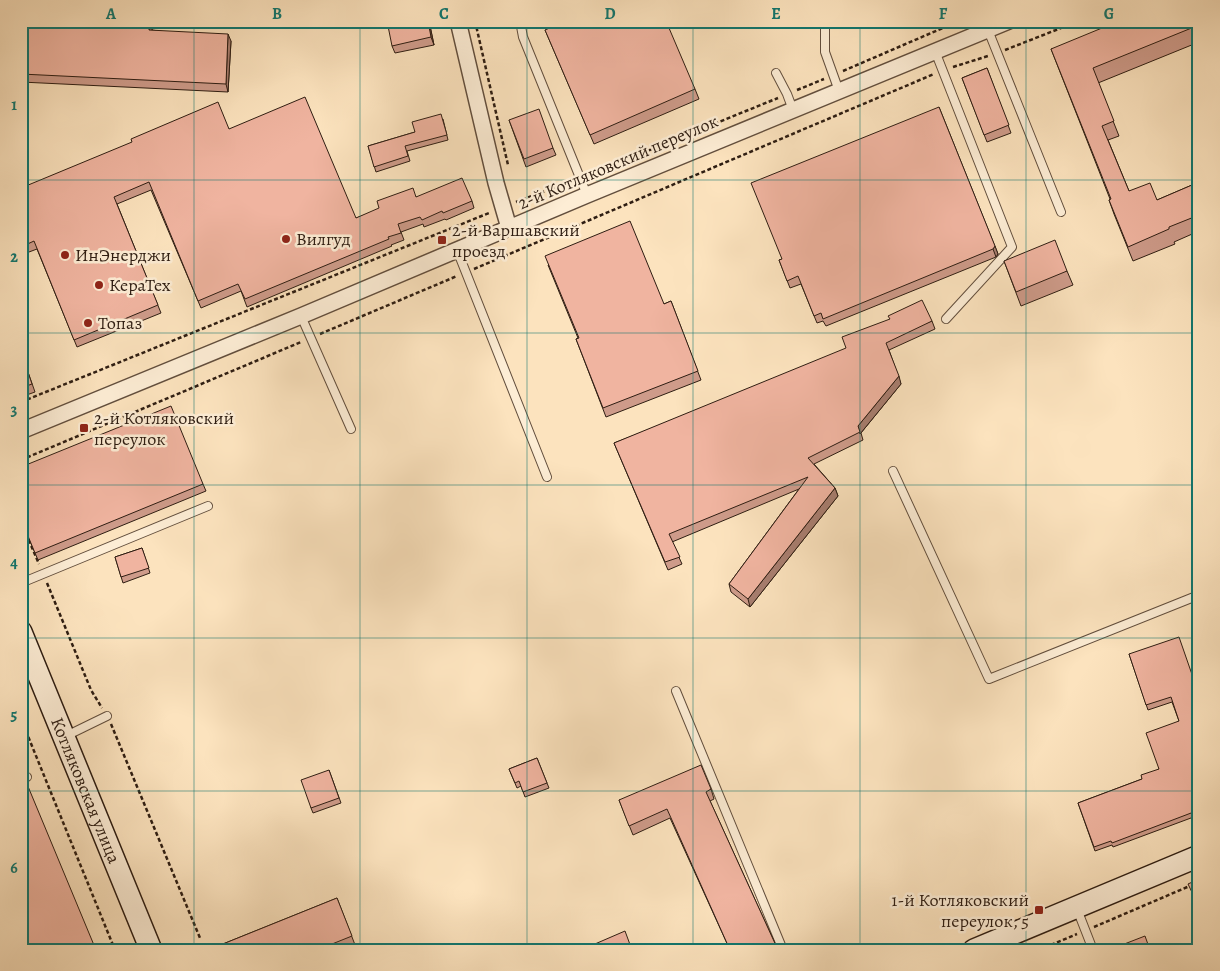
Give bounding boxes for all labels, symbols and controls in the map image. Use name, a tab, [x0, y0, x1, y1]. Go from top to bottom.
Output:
text: A	[105, 3, 117, 25]
text: B	[272, 3, 282, 25]
text: C	[439, 3, 449, 25]
text: D	[604, 3, 616, 25]
text: E	[771, 3, 781, 25]
text: F	[939, 3, 948, 25]
text: G	[1104, 3, 1114, 25]
text: 1	[11, 94, 17, 116]
street label: 2-й Котляковский переулок	[514, 109, 722, 215]
place label: 2-й Варшавский проезд	[452, 218, 580, 263]
place label: Вилгуд	[296, 227, 351, 251]
marker: Вилгуд	[280, 233, 292, 245]
marker: 2-й Варшавский проезд	[436, 234, 448, 246]
place label: ИнЭнерджи	[75, 243, 171, 267]
text: 2	[10, 246, 18, 268]
marker: ИнЭнерджи	[59, 249, 71, 261]
place label: КераТех	[109, 273, 171, 297]
marker: КераТех	[93, 279, 105, 291]
place label: Топаз	[98, 311, 142, 335]
marker: Топаз	[82, 317, 94, 329]
text: 3	[11, 399, 18, 421]
place label: 2-й Котляковский переулок	[94, 406, 234, 451]
marker: 2-й Котляковский переулок	[78, 422, 90, 434]
text: 4	[10, 552, 18, 574]
text: 5	[11, 704, 18, 726]
street label: Котляковская улица	[45, 714, 127, 868]
text: 6	[10, 857, 18, 879]
place label: 1-й Котляковский переулок, 5	[891, 888, 1029, 933]
marker: 1-й Котляковский переулок, 5	[1033, 904, 1045, 916]

